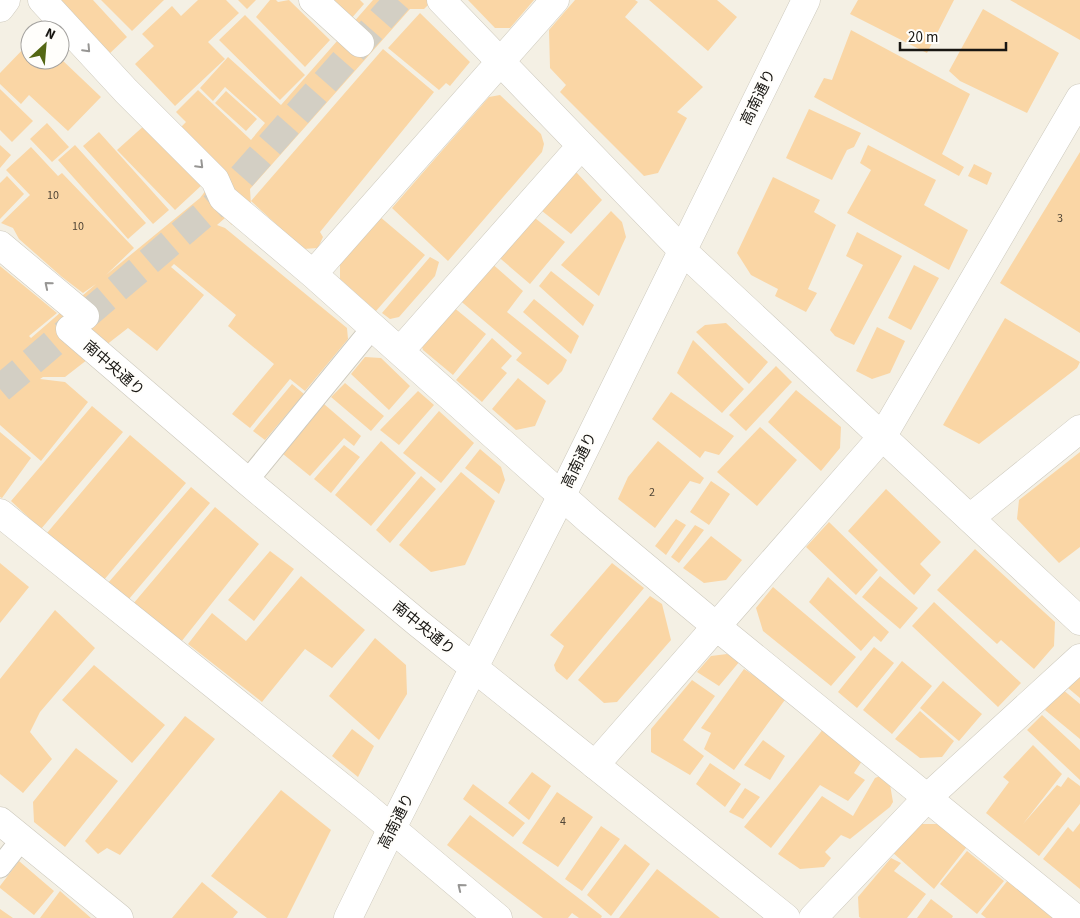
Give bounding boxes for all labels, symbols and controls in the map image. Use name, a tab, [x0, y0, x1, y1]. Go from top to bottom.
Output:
north arrow	[20, 20, 70, 70]
scale bar	[900, 20, 1006, 52]
text: N	[42, 23, 59, 45]
text: 20 m	[908, 27, 938, 48]
one-way arrow	[81, 43, 90, 52]
street label: 高南通り	[736, 66, 781, 129]
one-way arrow	[194, 160, 203, 169]
house number: 10	[47, 187, 59, 204]
house number: 3	[1057, 210, 1063, 227]
house number: 10	[72, 218, 84, 235]
one-way arrow	[44, 281, 53, 290]
street label: 南中央通り	[78, 336, 149, 401]
street label: 高南通り	[557, 429, 602, 492]
house number: 2	[649, 484, 655, 501]
street label: 南中央通り	[388, 597, 459, 660]
street label: 高南通り	[373, 790, 419, 853]
house number: 4	[560, 813, 566, 830]
one-way arrow	[458, 884, 467, 893]

